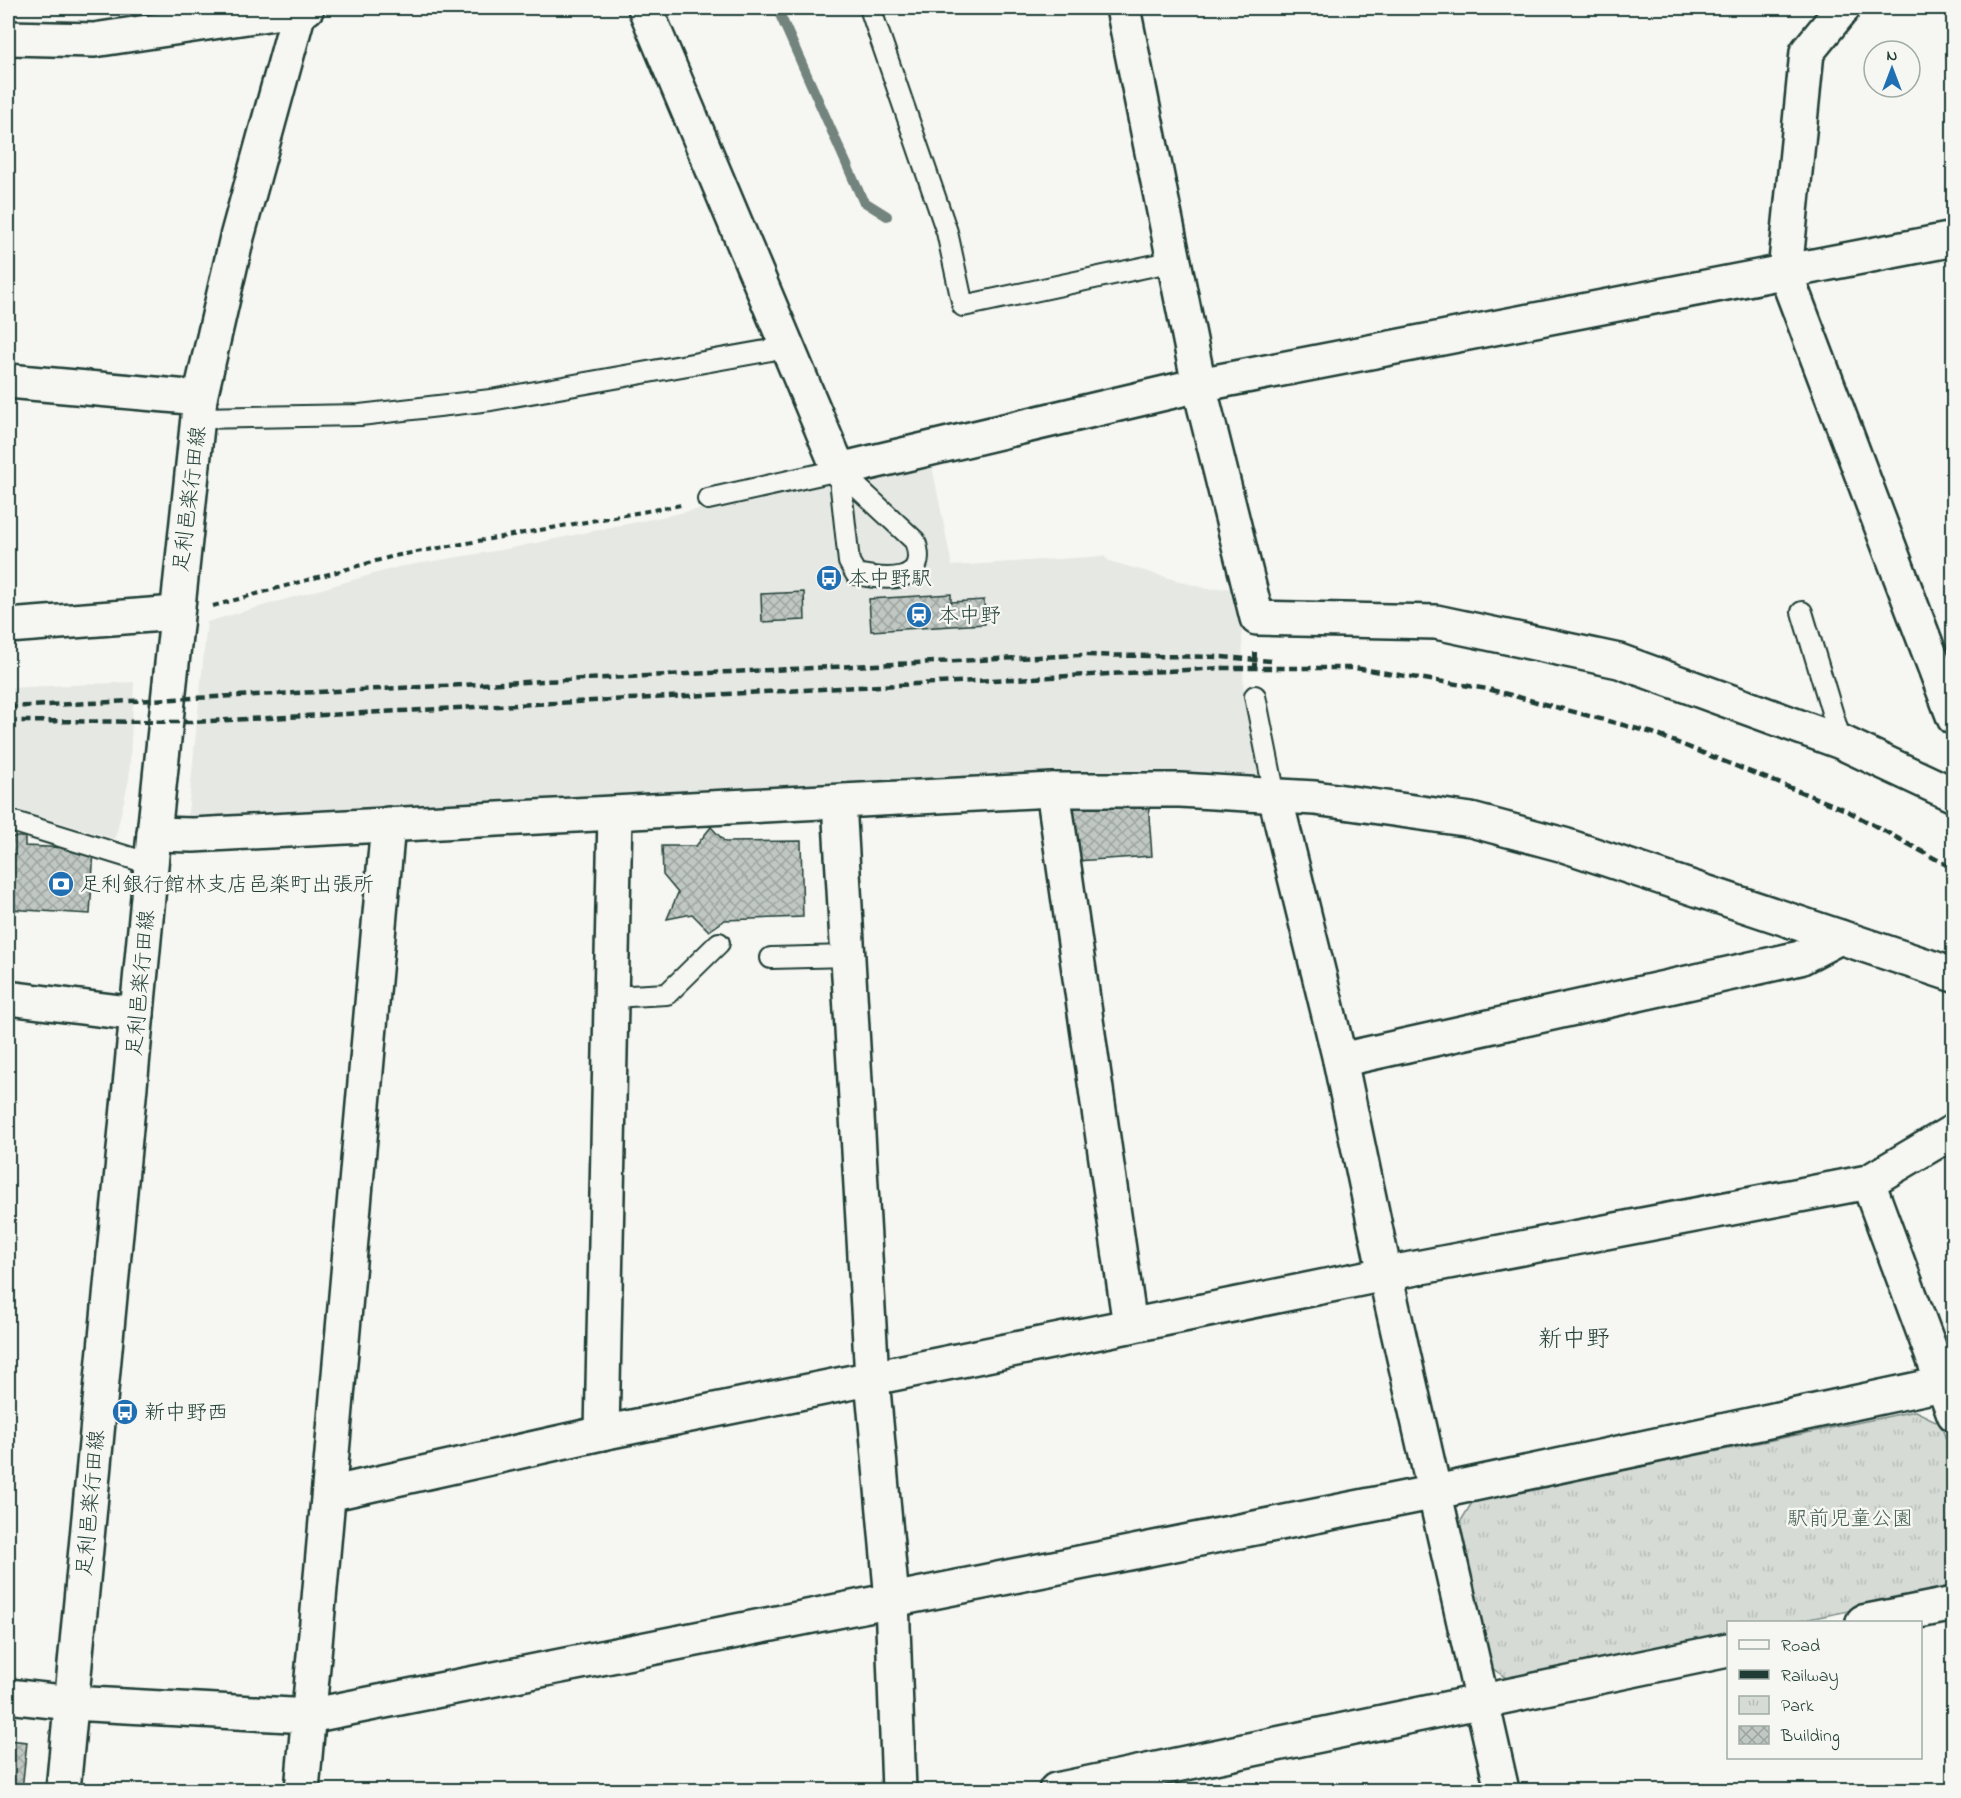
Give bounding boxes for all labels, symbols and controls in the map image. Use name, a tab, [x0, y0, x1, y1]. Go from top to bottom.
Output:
north arrow	[1862, 39, 1922, 99]
text: N	[1887, 44, 1898, 68]
street label: 足利邑楽行田線	[167, 424, 215, 574]
bus stop icon: 本中野駅	[814, 563, 844, 593]
place label: 本中野駅	[848, 565, 932, 595]
station icon: 本中野	[904, 600, 934, 630]
place label: 本中野	[938, 602, 1001, 632]
bank icon: 足利銀行館林支店邑楽町出張所	[46, 869, 76, 899]
place label: 足利銀行館林支店邑楽町出張所	[80, 871, 374, 901]
street label: 足利邑楽行田線	[121, 909, 163, 1058]
district label: 新中野	[1538, 1323, 1610, 1358]
bus stop icon: 新中野西	[110, 1397, 140, 1427]
place label: 新中野西	[144, 1399, 228, 1429]
street label: 足利邑楽行田線	[71, 1429, 113, 1578]
park label: 駅前児童公園	[1787, 1505, 1913, 1535]
legend	[1727, 1621, 1922, 1759]
text: Road	[1781, 1634, 1820, 1660]
text: Railway	[1781, 1664, 1838, 1690]
text: Park	[1781, 1694, 1814, 1720]
text: Building	[1780, 1724, 1840, 1751]

